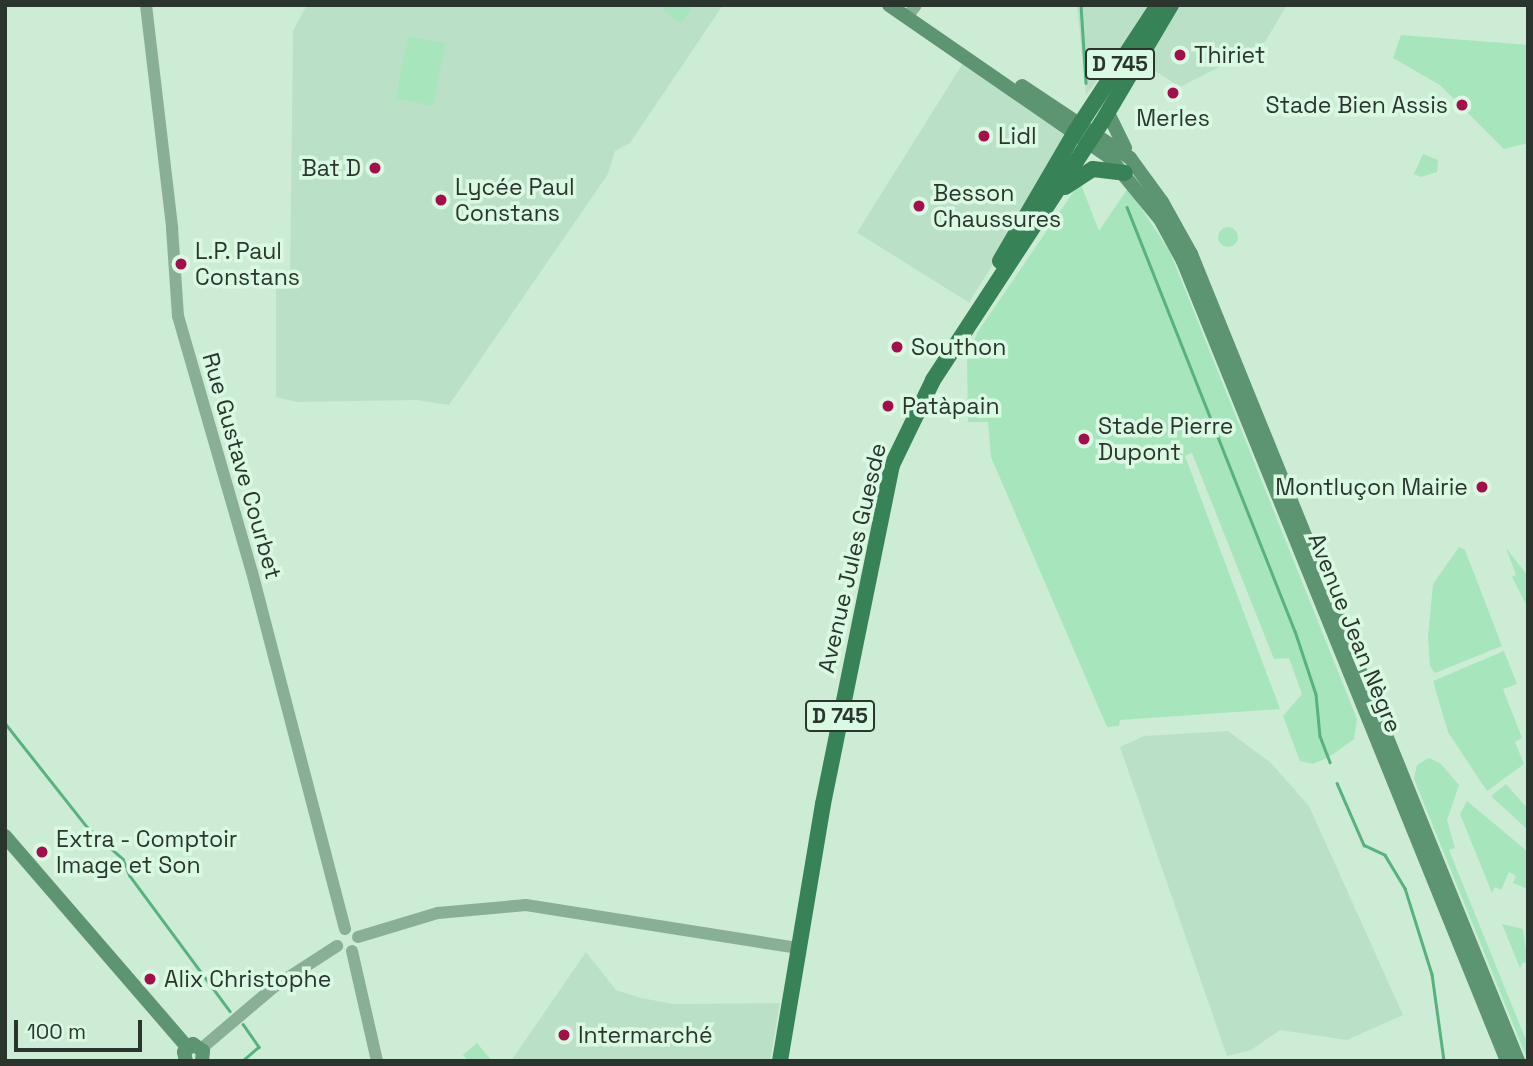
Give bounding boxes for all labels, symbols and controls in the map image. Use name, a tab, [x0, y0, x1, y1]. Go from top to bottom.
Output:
place label: Thiriet	[1194, 41, 1265, 69]
road number: D 745	[1085, 46, 1155, 82]
marker: Thiriet	[1172, 47, 1188, 63]
marker: Merles	[1165, 85, 1181, 101]
place label: Stade Bien Assis	[1265, 91, 1448, 119]
marker: Stade Bien Assis	[1454, 97, 1470, 113]
place label: Merles	[1136, 104, 1210, 132]
place label: Lidl	[998, 122, 1037, 150]
marker: Lidl	[976, 128, 992, 144]
place label: Bat D	[302, 154, 361, 182]
marker: Bat D	[367, 160, 383, 176]
place label: Lycée Paul Constans	[455, 173, 575, 227]
place label: Besson Chaussures	[933, 179, 1061, 233]
marker: Lycée Paul Constans	[433, 192, 449, 208]
marker: Besson Chaussures	[911, 198, 927, 214]
place label: L.P. Paul Constans	[195, 237, 300, 291]
marker: L.P. Paul Constans	[173, 256, 189, 272]
place label: Southon	[911, 333, 1006, 361]
marker: Southon	[889, 339, 905, 355]
street label: Rue Gustave Courbet	[196, 350, 288, 582]
place label: Patàpain	[902, 392, 1000, 420]
marker: Patàpain	[880, 398, 896, 414]
place label: Stade Pierre Dupont	[1098, 412, 1233, 466]
marker: Stade Pierre Dupont	[1076, 431, 1092, 447]
street label: Avenue Jules Guesde	[812, 440, 892, 676]
place label: Montluçon Mairie	[1275, 473, 1468, 501]
marker: Montluçon Mairie	[1474, 479, 1490, 495]
street label: Avenue Jean Nègre	[1302, 529, 1408, 737]
road number: D 745	[805, 698, 875, 734]
place label: Extra - Comptoir Image et Son	[56, 825, 239, 879]
marker: Extra - Comptoir Image et Son	[34, 844, 50, 860]
place label: Alix Christophe	[164, 965, 331, 993]
marker: Alix Christophe	[142, 971, 158, 987]
scale bar	[18, 1006, 145, 1050]
text: 100 m	[27, 1018, 86, 1045]
place label: Intermarché	[578, 1021, 713, 1049]
marker: Intermarché	[556, 1027, 572, 1043]

